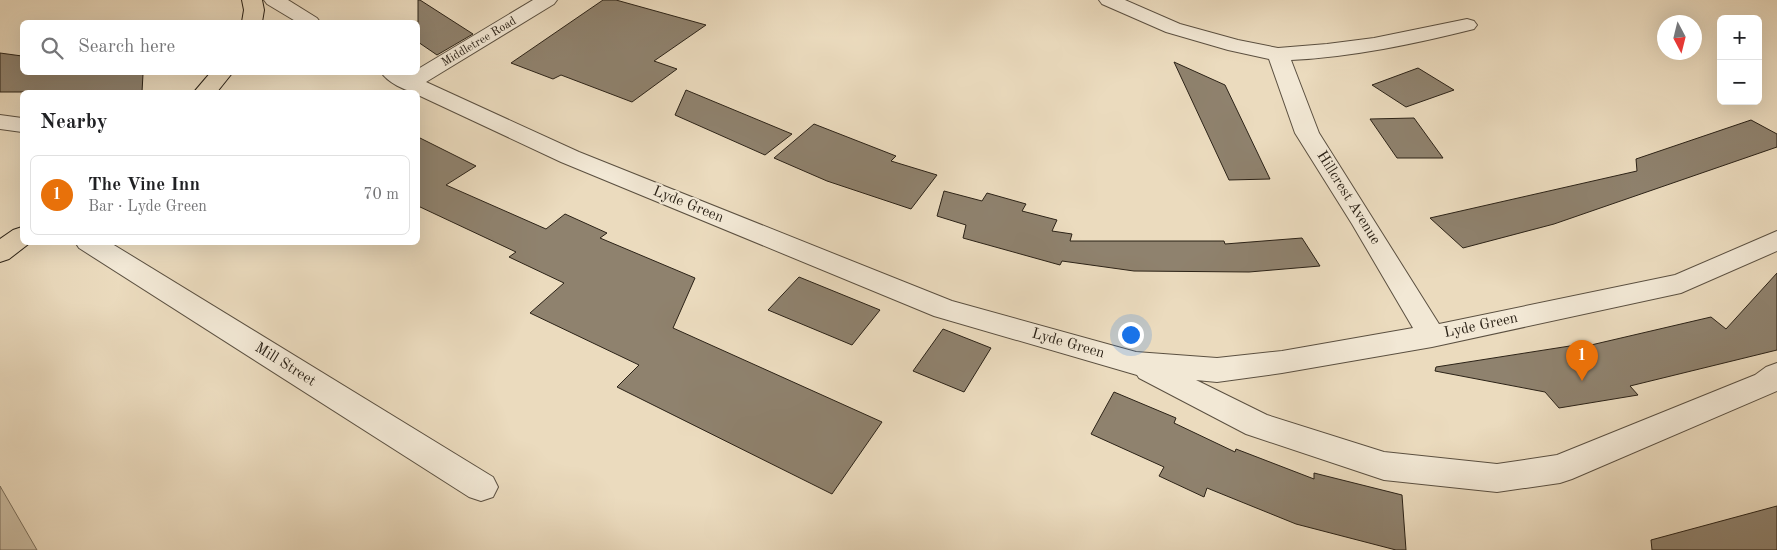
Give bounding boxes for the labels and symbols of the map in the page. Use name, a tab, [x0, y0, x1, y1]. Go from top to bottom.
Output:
street label: Middletree Road	[440, 15, 518, 69]
north arrow	[1657, 15, 1702, 60]
street label: Hillcrest Avenue	[1313, 149, 1383, 247]
street label: Lyde Green	[650, 184, 726, 226]
street label: Lyde Green	[1443, 311, 1519, 341]
your location	[1118, 322, 1144, 348]
street label: Lyde Green	[1030, 326, 1106, 362]
street label: Mill Street	[252, 340, 318, 390]
pin: 1	[1566, 340, 1598, 381]

